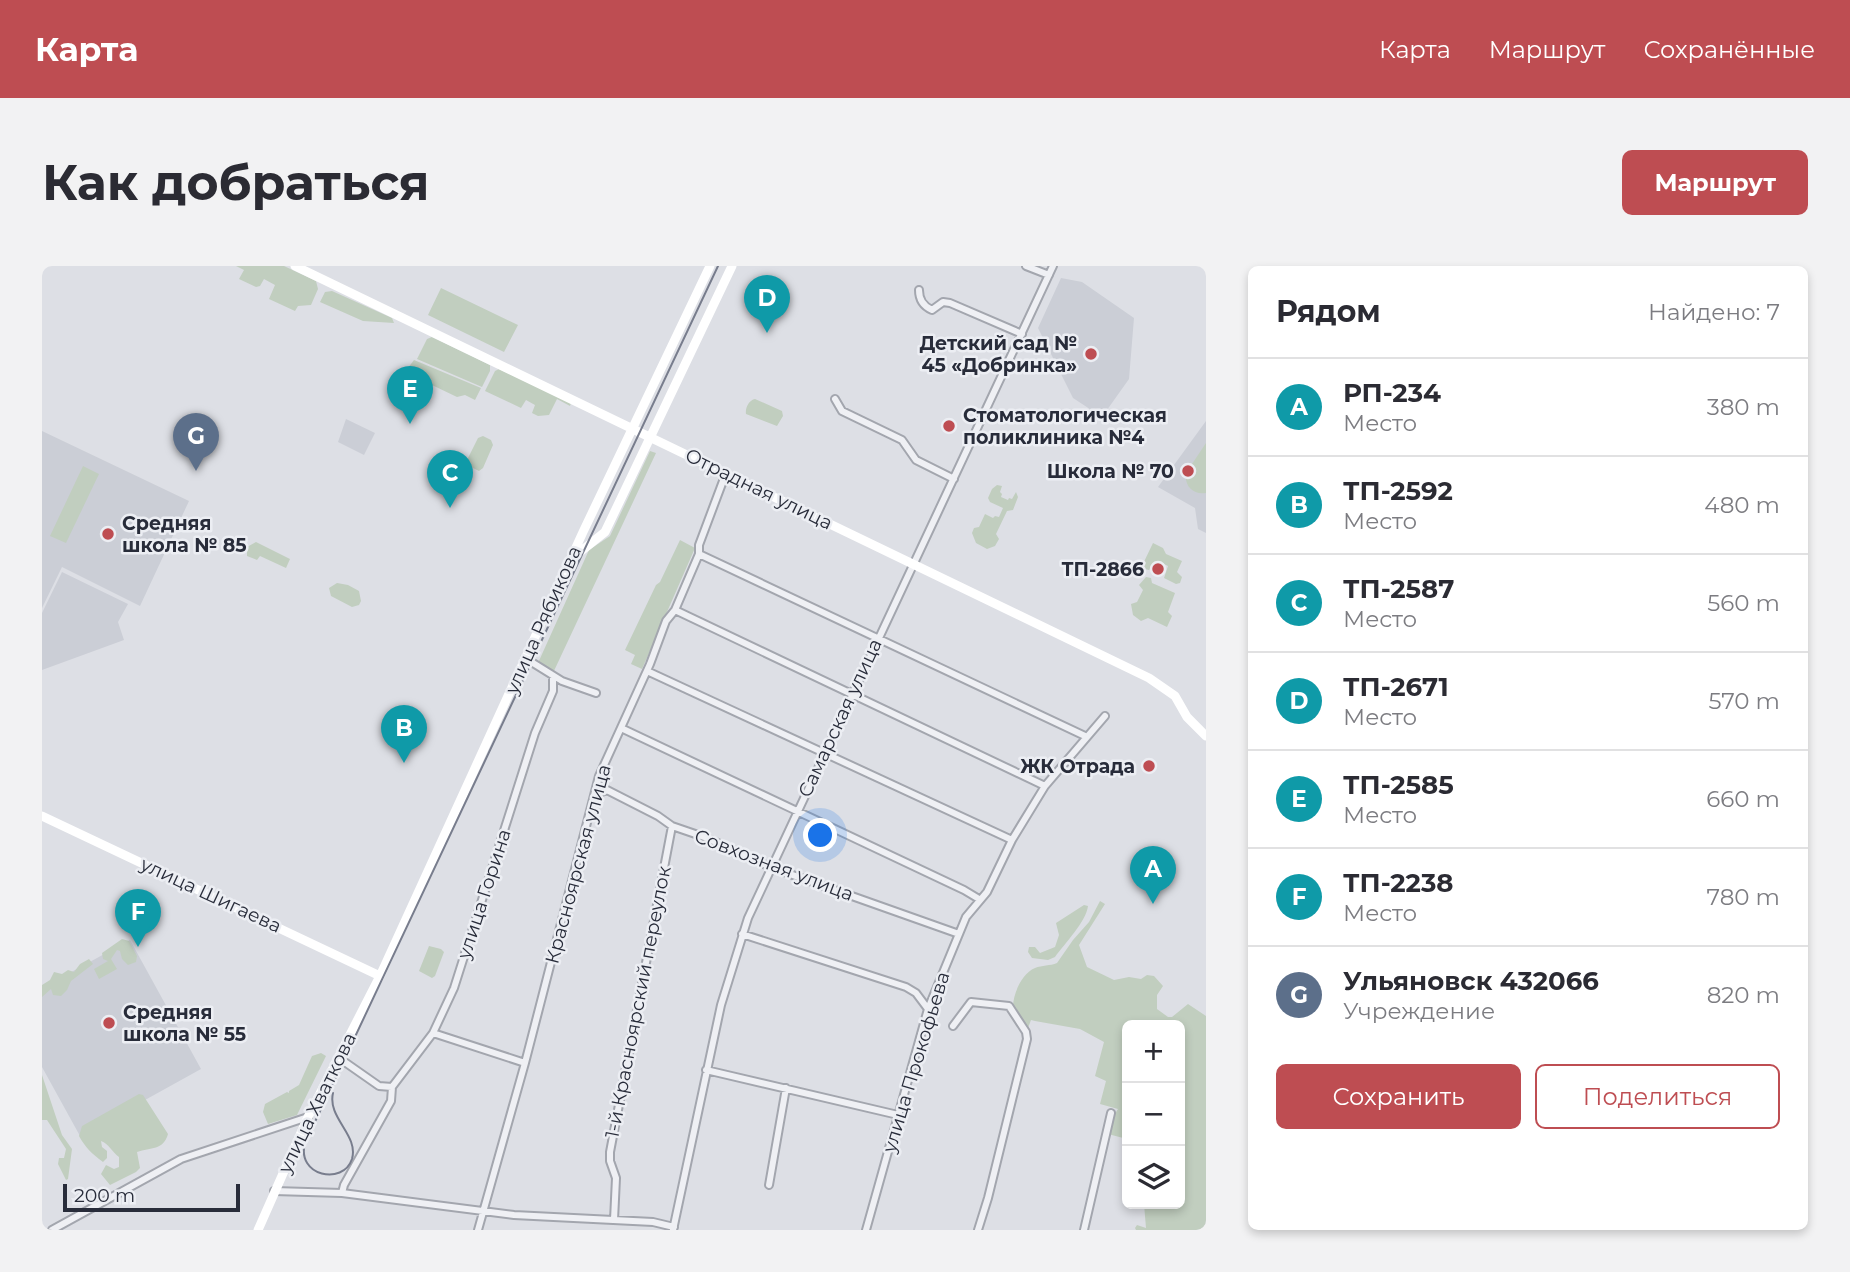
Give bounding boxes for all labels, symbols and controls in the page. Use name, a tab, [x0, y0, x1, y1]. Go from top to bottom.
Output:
text: Карта	[35, 29, 138, 69]
text: Карта	[1379, 35, 1451, 64]
text: Маршрут	[1489, 35, 1605, 64]
text: Сохранённые	[1643, 35, 1815, 64]
button: Маршрут	[1622, 150, 1808, 215]
text: Как добраться	[42, 153, 430, 212]
pin: D	[744, 275, 790, 333]
text: Рядом	[1276, 293, 1381, 330]
text: Найдено: 7	[1648, 298, 1780, 326]
place label: Детский сад № 45 «Добринка»	[919, 332, 1077, 377]
marker: Детский сад № 45 «Добринка»	[1083, 346, 1099, 362]
pin: E	[387, 366, 433, 424]
text: РП-234	[1343, 377, 1441, 409]
text: A	[1290, 393, 1308, 421]
text: 380 m	[1707, 393, 1780, 421]
place label: Стоматологическая поликлиника №4	[963, 404, 1167, 449]
text: Место	[1343, 409, 1417, 437]
pin: G	[173, 413, 219, 471]
marker: Стоматологическая поликлиника №4	[941, 418, 957, 434]
street label: Отрадная улица	[682, 443, 836, 535]
pin: C	[427, 450, 473, 508]
place label: Школа № 70	[1047, 460, 1174, 483]
marker: Школа № 70	[1180, 463, 1196, 479]
text: ТП-2592	[1343, 475, 1453, 507]
text: B	[1290, 491, 1308, 519]
text: 480 m	[1704, 491, 1780, 519]
text: Место	[1343, 507, 1417, 535]
place label: Средняя школа № 85	[122, 512, 247, 557]
marker: Средняя школа № 85	[100, 526, 116, 542]
street label: улица Рябикова	[500, 542, 586, 699]
place label: ТП-2866	[1061, 558, 1144, 581]
marker: ТП-2866	[1150, 561, 1166, 577]
text: ТП-2587	[1343, 573, 1454, 605]
text: C	[1291, 589, 1307, 617]
text: 560 m	[1707, 589, 1780, 617]
text: Место	[1343, 605, 1417, 633]
street label: Самарская улица	[793, 635, 887, 801]
text: ТП-2671	[1343, 671, 1449, 703]
text: D	[1290, 687, 1309, 715]
text: 570 m	[1709, 687, 1780, 715]
text: Место	[1343, 703, 1417, 731]
pin: B	[381, 705, 427, 763]
place label: ЖК Отрада	[1020, 755, 1135, 778]
marker: ЖК Отрада	[1141, 758, 1157, 774]
street label: Красноярская улица	[540, 762, 616, 966]
text: ТП-2585	[1343, 769, 1454, 801]
text: E	[1291, 785, 1307, 813]
text: 660 m	[1706, 785, 1780, 813]
text: Место	[1343, 801, 1417, 829]
your location	[803, 818, 837, 852]
street label: Совхозная улица	[691, 824, 857, 906]
street label: улица Горина	[452, 826, 516, 963]
pin: A	[1130, 846, 1176, 904]
street label: улица Шигаева	[136, 852, 285, 938]
street label: 1-й Красноярский переулок	[600, 864, 676, 1140]
text: ТП-2238	[1343, 867, 1454, 899]
text: F	[1292, 883, 1306, 911]
text: 780 m	[1707, 883, 1780, 911]
pin: F	[115, 889, 161, 947]
text: Место	[1343, 899, 1417, 927]
text: Ульяновск 432066	[1343, 965, 1599, 997]
street label: улица Прокофьева	[877, 969, 954, 1156]
text: G	[1290, 981, 1308, 1009]
text: 820 m	[1707, 981, 1780, 1009]
text: Учреждение	[1343, 997, 1495, 1025]
place label: Средняя школа № 55	[123, 1001, 246, 1046]
marker: Средняя школа № 55	[101, 1015, 117, 1031]
map controls	[1122, 1020, 1185, 1209]
button: +	[1122, 1020, 1185, 1083]
street label: улица Хваткова	[273, 1029, 361, 1178]
button: Сохранить	[1276, 1064, 1521, 1129]
button: Поделиться	[1535, 1064, 1780, 1129]
button: −	[1122, 1083, 1185, 1146]
button: layers	[1122, 1146, 1185, 1209]
scale bar	[63, 1181, 240, 1213]
text: 200 m	[74, 1184, 135, 1207]

